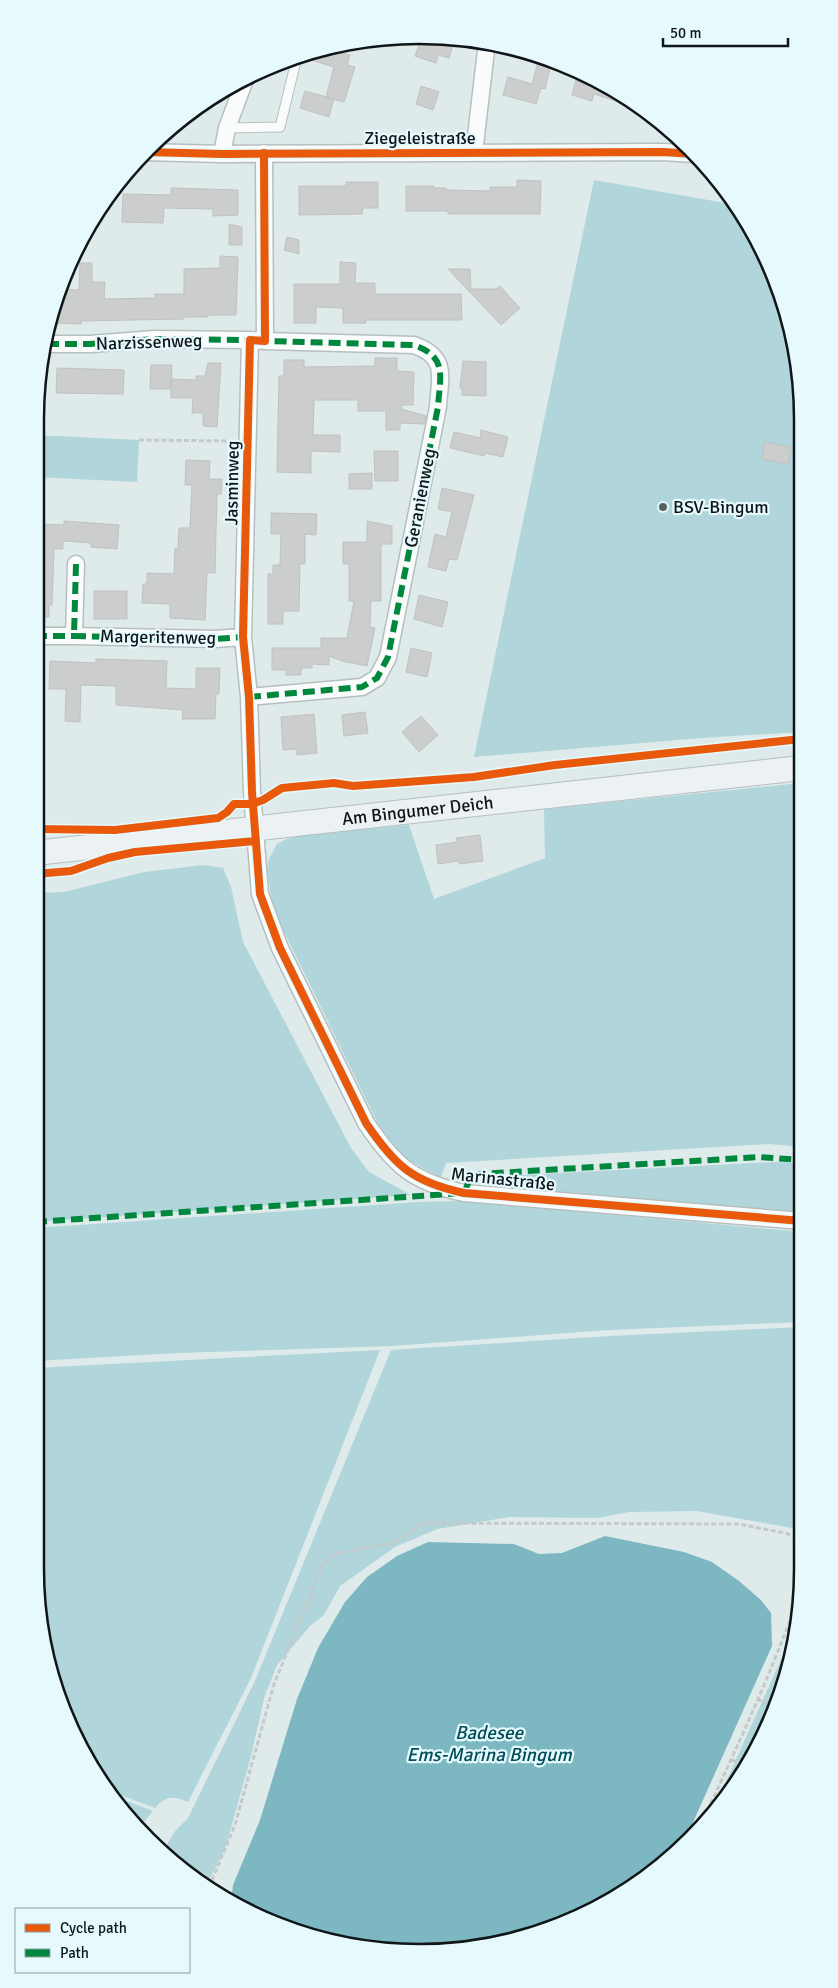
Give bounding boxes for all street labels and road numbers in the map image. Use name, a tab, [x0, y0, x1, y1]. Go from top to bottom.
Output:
street label: Ziegeleistraße	[364, 127, 476, 149]
street label: Narzissenweg	[95, 329, 203, 355]
street label: Jasminweg	[220, 440, 244, 526]
street label: Geranienweg	[400, 446, 440, 550]
street label: Margeritenweg	[100, 625, 216, 649]
street label: Am Bingumer Deich	[341, 791, 494, 830]
street label: Marinastraße	[450, 1163, 556, 1195]

